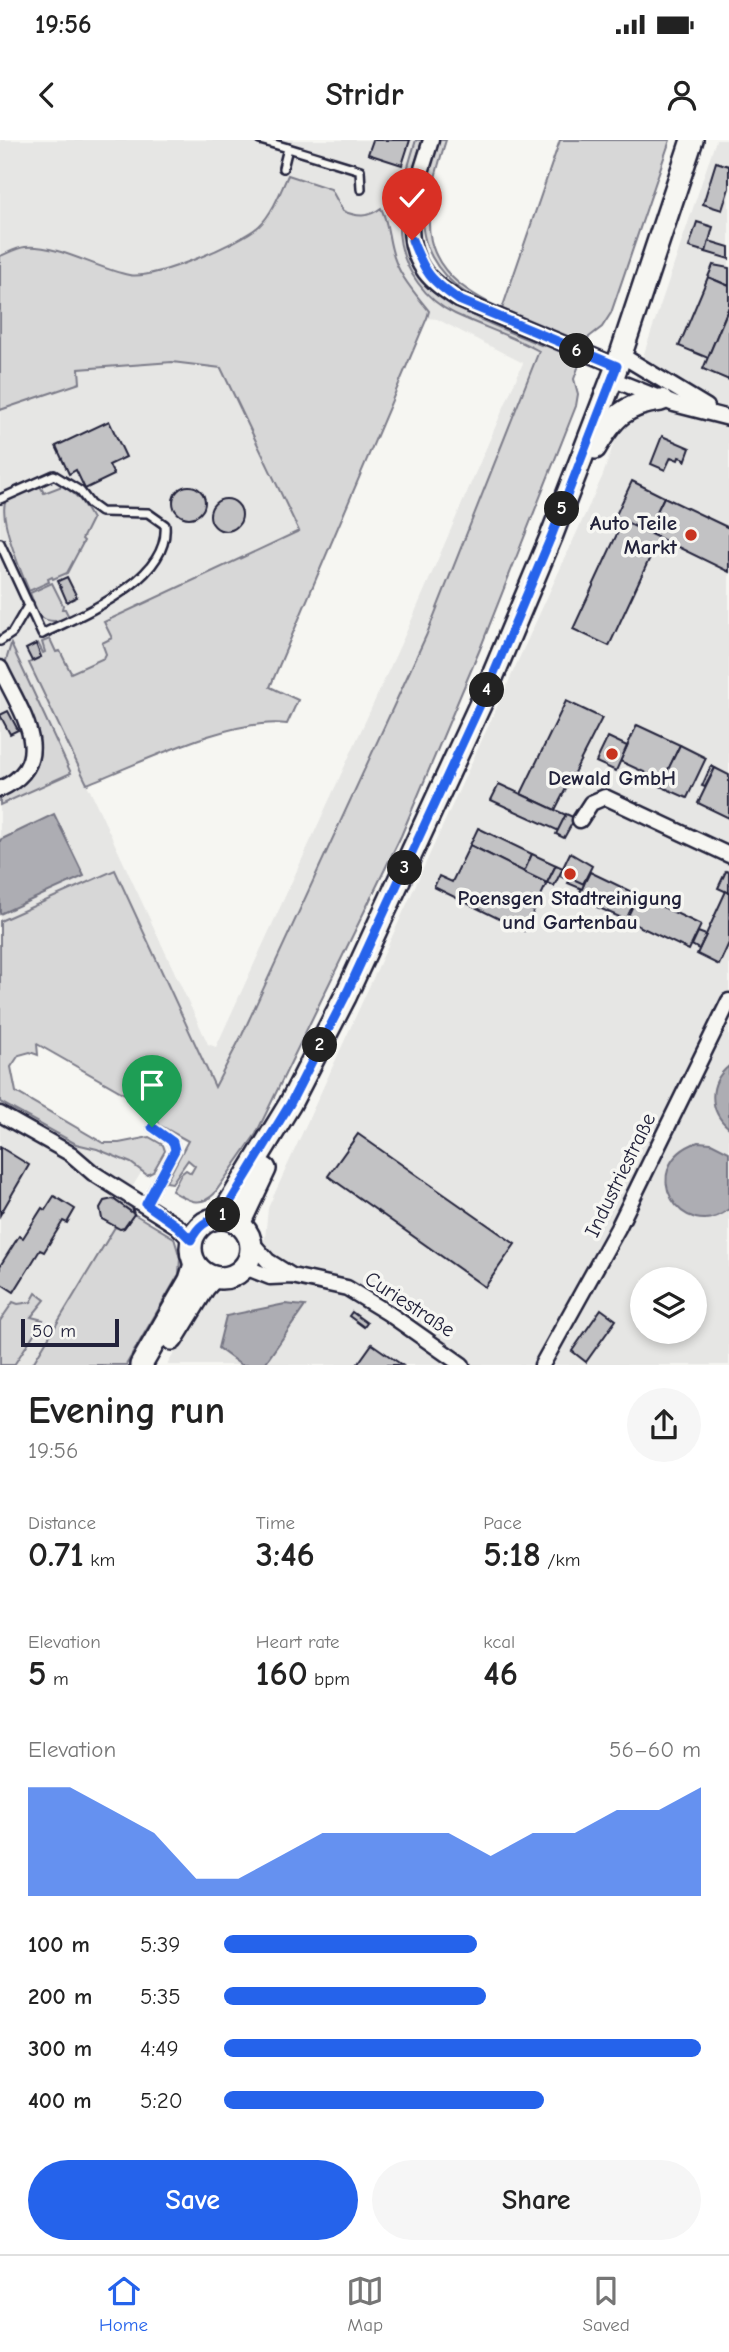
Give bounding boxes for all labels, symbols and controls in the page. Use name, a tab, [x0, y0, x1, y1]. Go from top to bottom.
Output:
text: 19:56	[35, 10, 92, 40]
icon: back	[28, 76, 66, 114]
text: Stridr	[325, 76, 404, 113]
icon: person	[663, 76, 701, 114]
pin	[382, 168, 442, 240]
icon: check	[393, 179, 431, 217]
pin: 6	[560, 334, 594, 368]
text: 6	[572, 339, 581, 361]
pin: 5	[544, 492, 580, 526]
text: 5	[556, 497, 567, 519]
place label: Auto Teile Markt	[590, 511, 678, 559]
marker: Auto Teile Markt	[683, 527, 699, 543]
pin: 4	[470, 672, 504, 708]
text: 4	[482, 678, 491, 700]
marker: Dewald GmbH	[604, 746, 620, 762]
place label: Dewald GmbH	[548, 766, 676, 790]
pin: 3	[388, 850, 422, 886]
text: 3	[400, 856, 409, 878]
marker: Poensgen Stadtreinigung und Gartenbau	[562, 866, 578, 882]
place label: Poensgen Stadtreinigung und Gartenbau	[457, 886, 683, 934]
pin: 2	[302, 1028, 338, 1062]
text: 2	[315, 1033, 324, 1055]
pin	[122, 1055, 182, 1127]
icon: arrive	[133, 1066, 171, 1104]
street label: Industriestraße	[580, 1109, 660, 1241]
pin: 1	[206, 1198, 241, 1232]
text: 1	[219, 1203, 226, 1225]
street label: Curiestraße	[361, 1266, 459, 1342]
map controls	[630, 1267, 707, 1344]
button: layers	[630, 1267, 707, 1344]
scale bar	[21, 1316, 119, 1348]
text: 50 m	[32, 1320, 76, 1342]
button: share	[627, 1388, 701, 1462]
text: Evening run	[28, 1389, 225, 1433]
text: 19:56	[28, 1437, 78, 1464]
text: Distance	[28, 1512, 96, 1534]
text: Time	[256, 1512, 295, 1534]
text: Pace	[483, 1512, 522, 1534]
text: 0.71	[28, 1534, 84, 1575]
text: 3:46	[256, 1534, 315, 1575]
text: 5:18	[483, 1534, 541, 1575]
text: km	[84, 1549, 115, 1571]
text: /km	[541, 1549, 580, 1571]
text: Elevation	[28, 1631, 101, 1653]
text: Heart rate	[256, 1631, 339, 1653]
text: kcal	[483, 1631, 515, 1653]
text: 5	[28, 1653, 47, 1694]
text: 160	[256, 1653, 308, 1694]
text: 46	[483, 1653, 518, 1694]
text: m	[47, 1668, 69, 1690]
text: bpm	[308, 1668, 350, 1690]
text: Elevation	[28, 1736, 116, 1763]
text: 56–60 m	[609, 1736, 701, 1763]
text: 100 m	[28, 1931, 90, 1958]
text: 5:39	[140, 1931, 180, 1958]
text: 200 m	[28, 1983, 92, 2010]
text: 5:35	[140, 1983, 181, 2010]
text: 300 m	[28, 2035, 92, 2062]
text: 4:49	[140, 2035, 179, 2062]
text: 400 m	[28, 2087, 92, 2114]
text: 5:20	[140, 2087, 183, 2114]
button: Save	[28, 2160, 358, 2240]
button: Share	[372, 2160, 701, 2240]
tab: Home	[99, 2272, 148, 2336]
tab: Map	[346, 2272, 384, 2336]
tab: Saved	[582, 2272, 630, 2336]

